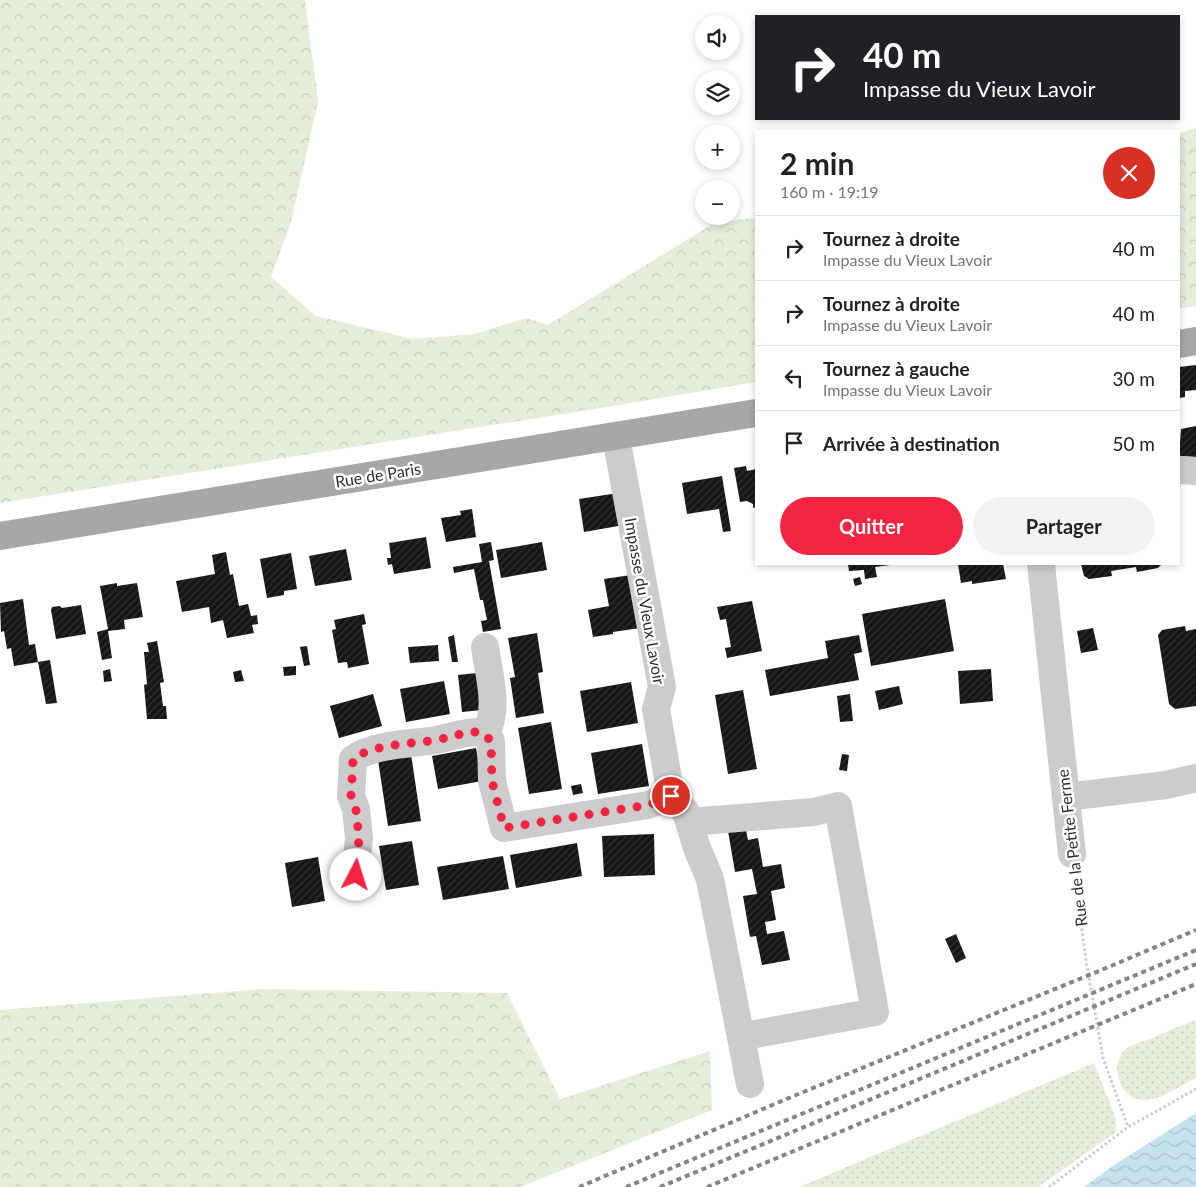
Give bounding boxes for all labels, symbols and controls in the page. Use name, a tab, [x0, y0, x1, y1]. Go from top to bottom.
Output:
map controls	[695, 15, 740, 225]
button: sound	[695, 15, 740, 60]
text: 40 m	[863, 33, 941, 75]
icon: right	[780, 35, 845, 100]
button: layers	[695, 70, 740, 115]
text: Impasse du Vieux Lavoir	[863, 75, 1096, 102]
button: +	[695, 125, 740, 170]
text: 2 min	[780, 145, 854, 181]
button: close	[1103, 147, 1155, 199]
button: −	[695, 180, 740, 225]
text: 160 m · 19:19	[780, 182, 879, 201]
text: Tournez à droite	[823, 227, 960, 250]
icon: right	[780, 234, 808, 262]
text: 40 m	[1112, 237, 1155, 260]
text: Impasse du Vieux Lavoir	[823, 250, 992, 269]
text: Tournez à droite	[823, 292, 960, 315]
icon: right	[780, 299, 808, 327]
text: 40 m	[1112, 302, 1155, 325]
text: Impasse du Vieux Lavoir	[823, 315, 992, 334]
text: Tournez à gauche	[823, 357, 970, 380]
icon: left	[780, 364, 808, 392]
text: 30 m	[1112, 367, 1155, 390]
text: Impasse du Vieux Lavoir	[823, 380, 992, 399]
icon: arrive	[780, 429, 808, 457]
text: Arrivée à destination	[823, 432, 1000, 455]
text: 50 m	[1112, 432, 1155, 455]
street label: Rue de Paris	[334, 458, 422, 491]
button: Quitter	[780, 497, 963, 555]
button: Partager	[973, 497, 1155, 555]
street label: Impasse du Vieux Lavoir	[621, 516, 670, 686]
street label: Rue de la Petite Ferme	[1052, 768, 1091, 928]
pin	[650, 775, 692, 817]
icon: arrive	[657, 782, 685, 810]
position arrow	[329, 848, 381, 900]

